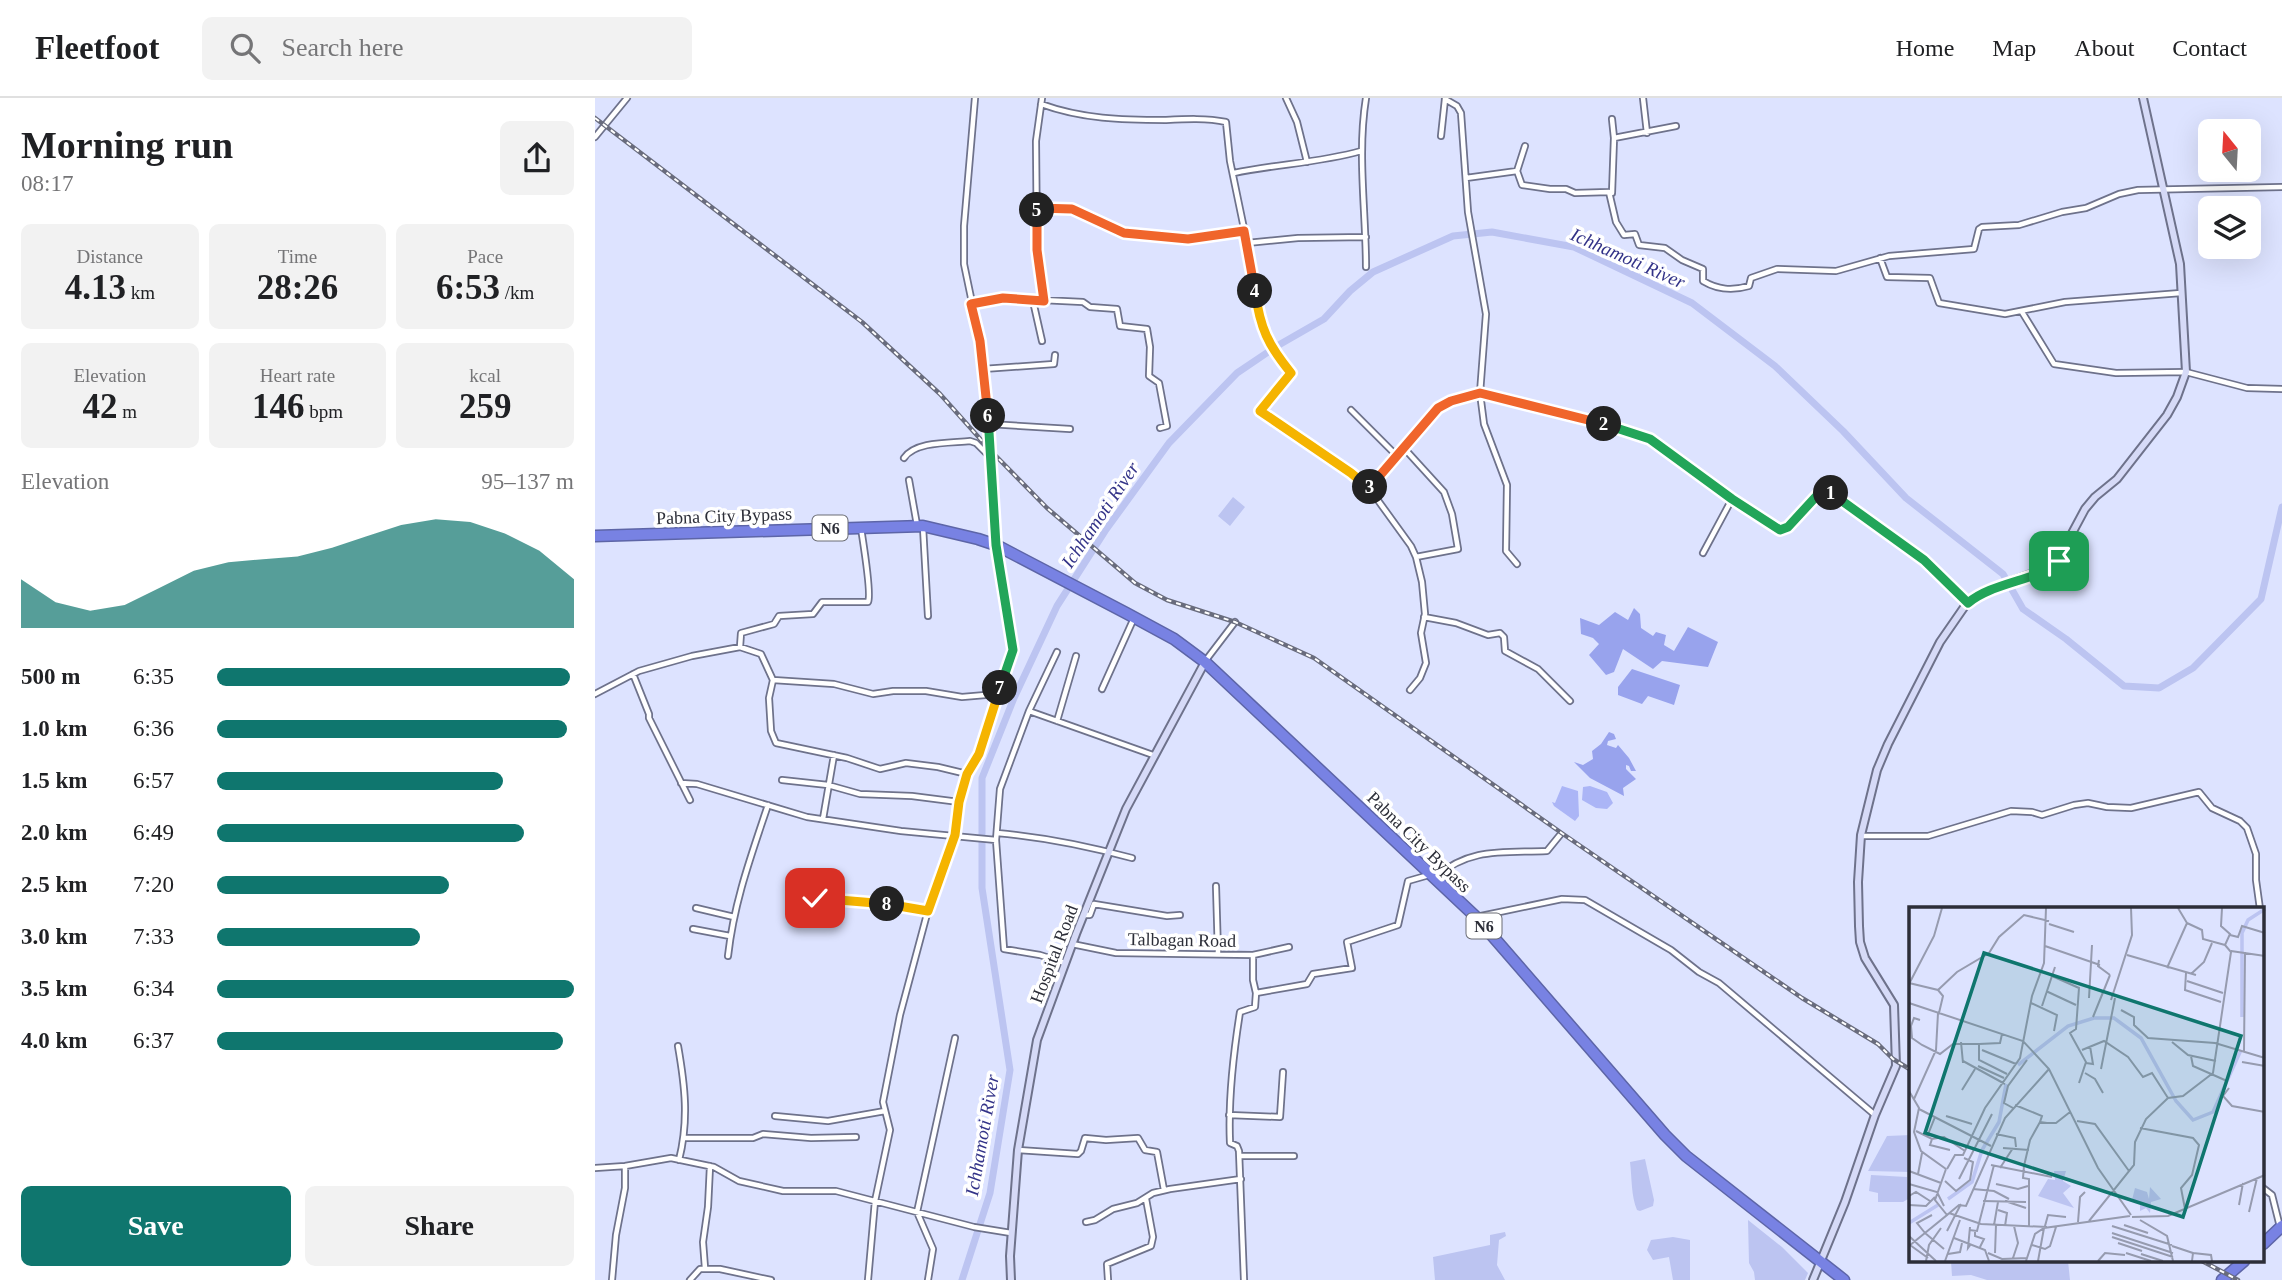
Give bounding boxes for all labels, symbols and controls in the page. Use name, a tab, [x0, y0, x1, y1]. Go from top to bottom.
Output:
search box	[202, 17, 692, 80]
icon: search	[226, 29, 264, 67]
text: Fleetfoot	[35, 30, 160, 66]
text: Search here	[282, 33, 404, 62]
text: Home	[1896, 35, 1954, 61]
text: Map	[1992, 35, 2036, 61]
text: About	[2074, 35, 2134, 61]
text: Contact	[2172, 35, 2247, 61]
north arrow	[2198, 119, 2261, 182]
map controls	[2198, 119, 2261, 259]
button: share	[500, 121, 574, 195]
text: Morning run	[21, 124, 233, 166]
text: 08:17	[21, 171, 73, 196]
pin: 5	[1019, 192, 1055, 228]
button: layers	[2198, 196, 2261, 259]
text: 5	[1032, 199, 1041, 220]
water label: Ichhamoti River	[1567, 223, 1689, 293]
text: Distance	[77, 246, 143, 267]
text: Time	[278, 246, 317, 267]
text: Pace	[467, 246, 503, 267]
text: 4.13	[65, 268, 126, 307]
text: 28:26	[257, 268, 338, 307]
text: 6:53	[436, 268, 500, 307]
pin: 4	[1237, 274, 1273, 308]
text: 4	[1250, 280, 1259, 301]
text: km	[126, 282, 155, 303]
text: /km	[500, 282, 534, 303]
text: Elevation	[73, 365, 146, 386]
text: Heart rate	[260, 365, 335, 386]
text: kcal	[469, 365, 501, 386]
text: 42	[83, 387, 118, 426]
text: 146	[252, 387, 304, 426]
text: 259	[459, 387, 511, 426]
pin: 6	[971, 398, 1005, 434]
text: m	[118, 401, 137, 422]
text: bpm	[304, 401, 343, 422]
text: 6	[983, 405, 992, 426]
pin: 2	[1587, 406, 1621, 442]
text: 2	[1599, 413, 1608, 434]
water label: Ichhamoti River	[1056, 458, 1143, 573]
text: Elevation	[21, 469, 109, 494]
text: 95–137 m	[481, 469, 574, 494]
pin: 3	[1353, 470, 1387, 504]
text: 3	[1365, 476, 1374, 497]
pin: 1	[1813, 476, 1849, 510]
text: 1	[1826, 482, 1835, 503]
street label: Pabna City Bypass	[656, 504, 792, 528]
road number: N6	[813, 516, 847, 540]
pin	[2029, 531, 2089, 591]
icon: arrive	[2040, 542, 2078, 580]
text: 500 m	[21, 664, 80, 689]
text: 6:35	[133, 664, 174, 689]
pin: 7	[983, 670, 1017, 706]
text: 7	[995, 677, 1004, 698]
text: 1.0 km	[21, 716, 87, 741]
text: 6:36	[133, 716, 174, 741]
text: 1.5 km	[21, 768, 87, 793]
text: 6:57	[133, 768, 174, 793]
street label: Pabna City Bypass	[1363, 788, 1475, 896]
text: 2.0 km	[21, 820, 87, 845]
text: 6:49	[133, 820, 174, 845]
pin	[785, 868, 845, 928]
text: 2.5 km	[21, 872, 87, 897]
text: 7:20	[133, 872, 174, 897]
icon: check	[796, 879, 834, 917]
pin: 8	[869, 886, 905, 922]
text: 8	[882, 893, 891, 914]
street label: Hospital Road	[1026, 902, 1082, 1006]
inset map	[1909, 907, 2265, 1262]
road number: N6	[1467, 914, 1501, 939]
text: 3.0 km	[21, 924, 87, 949]
text: 7:33	[133, 924, 174, 949]
street label: Talbagan Road	[1128, 929, 1236, 951]
text: 3.5 km	[21, 976, 87, 1001]
text: 6:34	[133, 976, 174, 1001]
text: 4.0 km	[21, 1028, 87, 1053]
text: 6:37	[133, 1028, 174, 1053]
water label: Ichhamoti River	[961, 1072, 1003, 1198]
button: Save	[21, 1186, 291, 1266]
button: Share	[305, 1186, 574, 1266]

